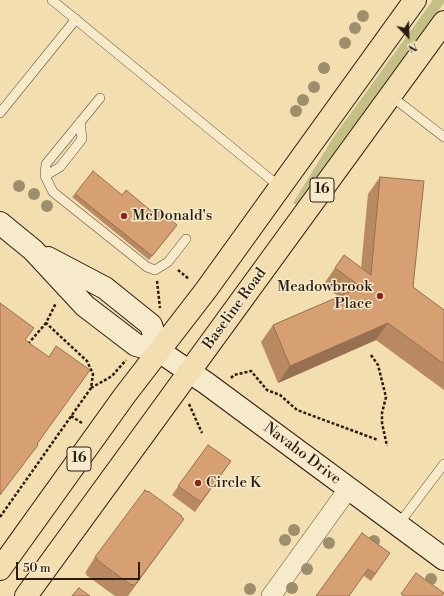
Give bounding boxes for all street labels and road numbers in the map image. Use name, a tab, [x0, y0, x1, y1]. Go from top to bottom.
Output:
road number: 16	[310, 178, 334, 202]
street label: Baseline Road	[199, 265, 271, 353]
street label: Navaho Drive	[260, 419, 344, 489]
road number: 16	[67, 447, 91, 471]

